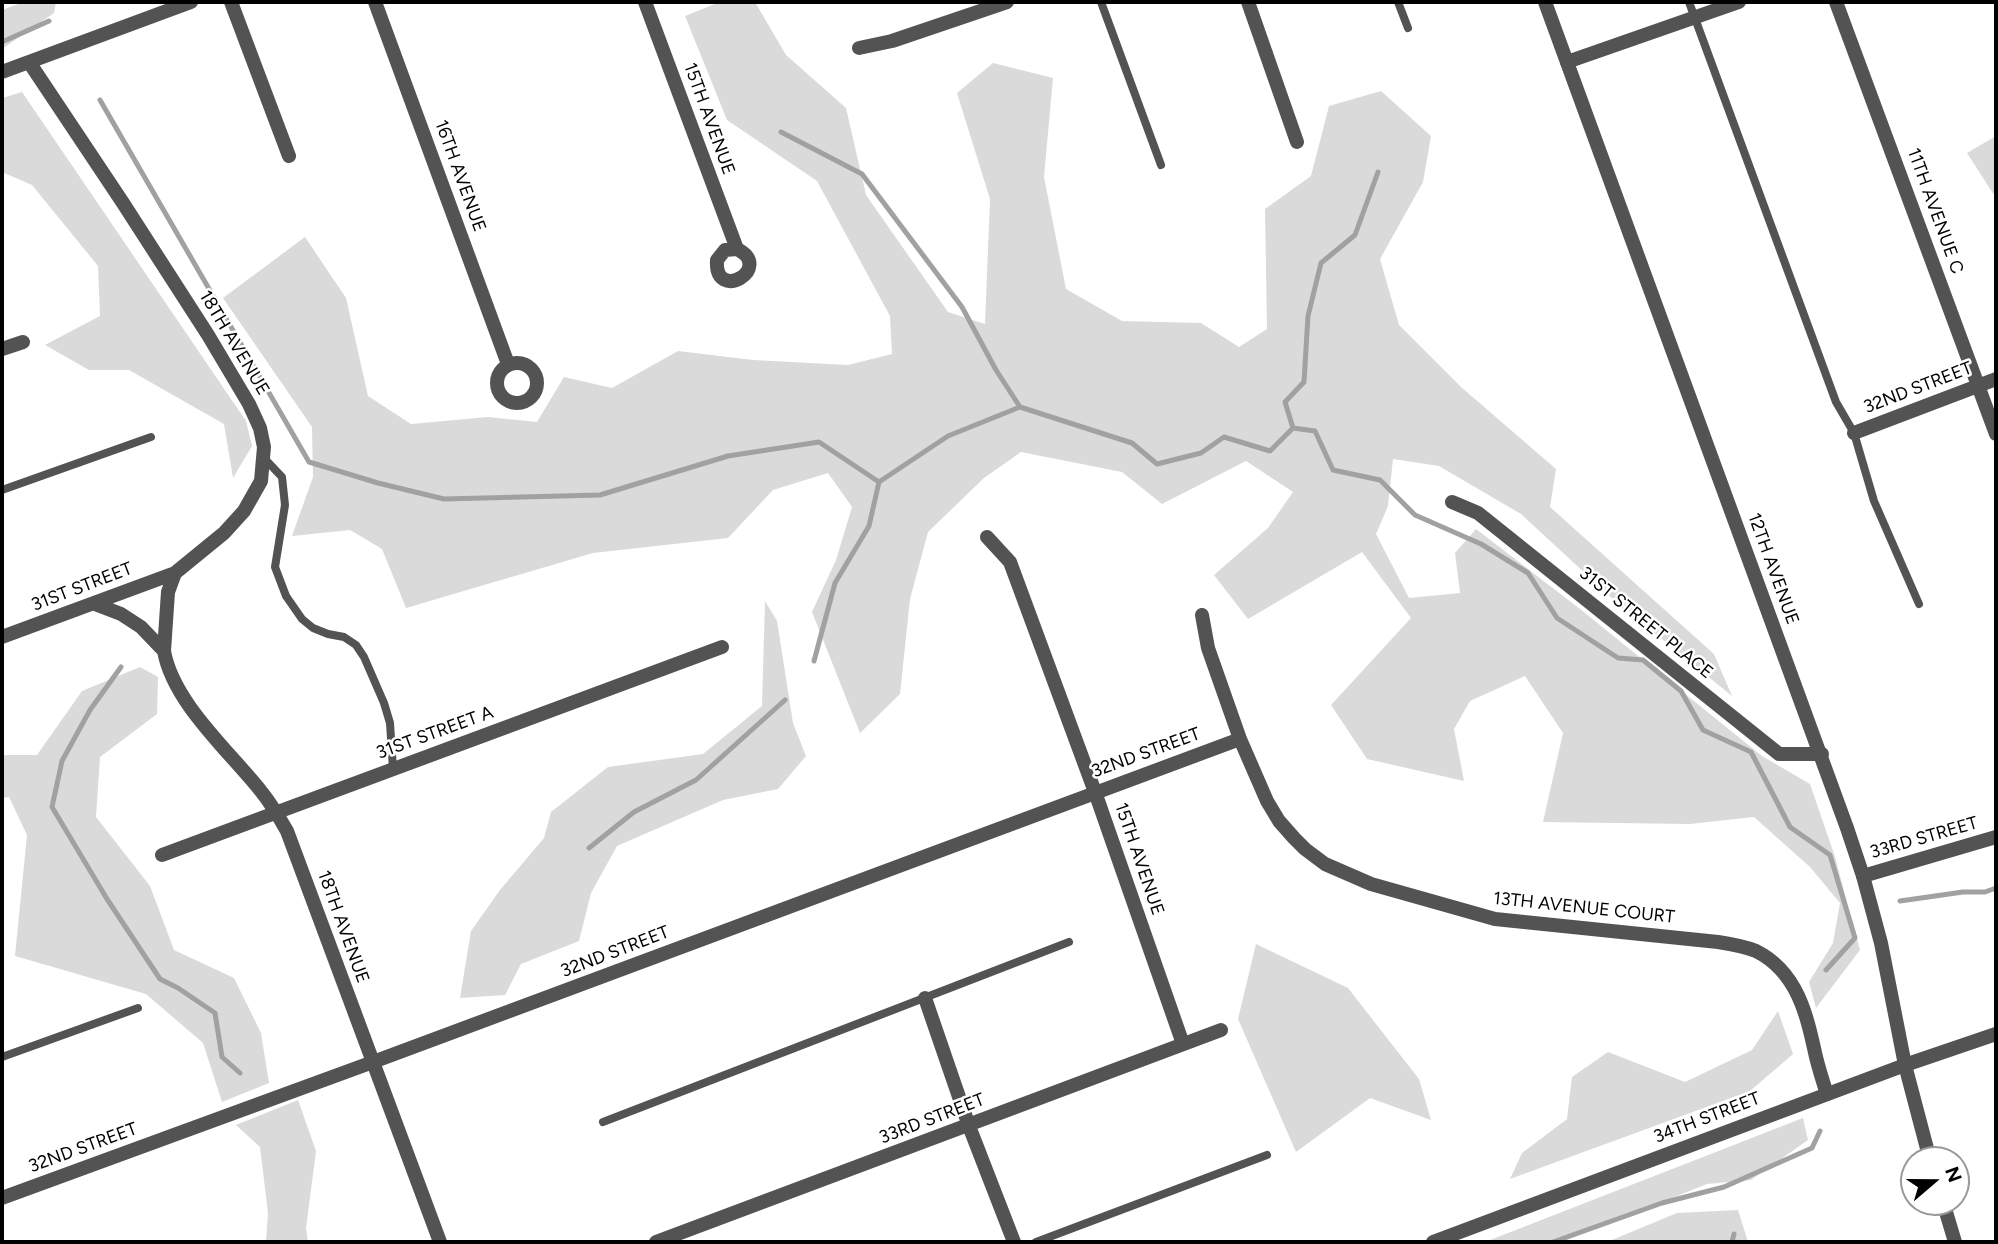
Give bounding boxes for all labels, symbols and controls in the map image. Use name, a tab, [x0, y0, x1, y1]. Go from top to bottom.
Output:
street label: 15TH AVENUE	[679, 60, 739, 178]
street label: 16TH AVENUE	[430, 117, 490, 235]
street label: 11TH AVENUE C	[1902, 145, 1968, 277]
street label: 18TH AVENUE	[194, 287, 274, 399]
street label: 32ND STREET	[1861, 357, 1975, 419]
street label: 12TH AVENUE	[1743, 510, 1803, 628]
street label: 31ST STREET	[29, 558, 135, 616]
street label: 31ST STREET PLACE	[1575, 562, 1717, 684]
street label: 31ST STREET A	[374, 702, 496, 764]
street label: 32ND STREET	[1089, 723, 1203, 783]
street label: 15TH AVENUE	[1110, 800, 1168, 918]
street label: 33RD STREET	[1868, 812, 1980, 864]
street label: 18TH AVENUE	[313, 868, 373, 986]
street label: 13TH AVENUE COURT	[1492, 888, 1676, 928]
street label: 32ND STREET	[558, 921, 672, 983]
street label: 34TH STREET	[1651, 1088, 1763, 1148]
street label: 33RD STREET	[876, 1089, 988, 1149]
street label: 32ND STREET	[26, 1118, 140, 1178]
north arrow	[1900, 1146, 1970, 1216]
text: N	[1940, 1163, 1967, 1185]

